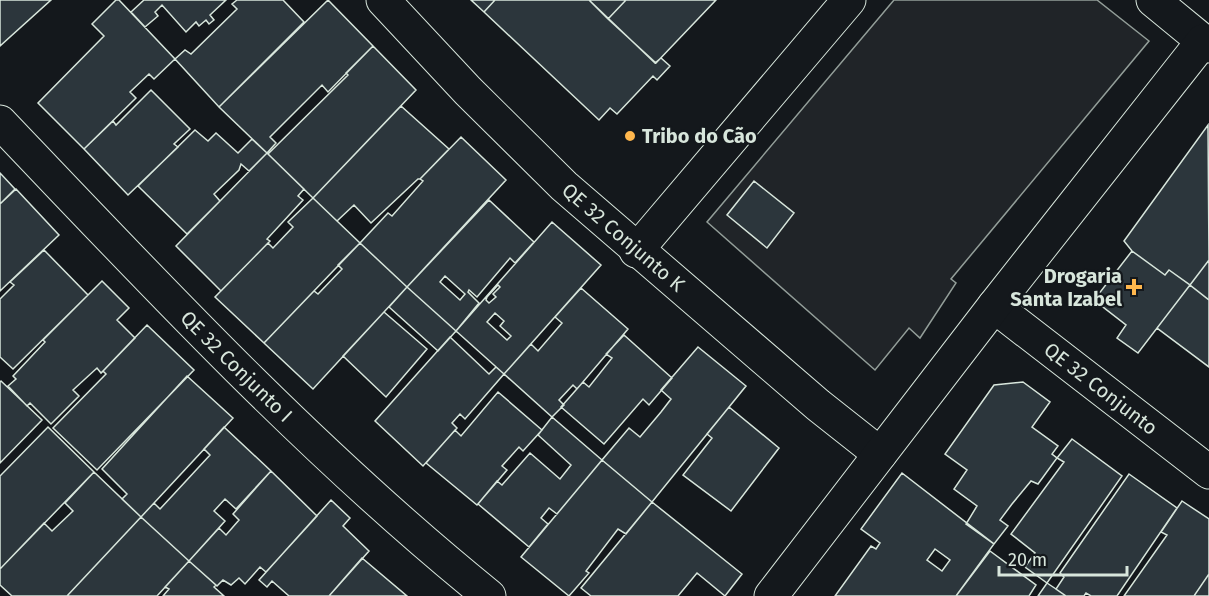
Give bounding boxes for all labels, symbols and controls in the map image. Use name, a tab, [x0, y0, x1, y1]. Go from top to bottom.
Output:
place label: Tribo do Cão	[642, 124, 757, 148]
marker: Tribo do Cão	[623, 129, 637, 143]
street label: QE 32 Conjunto K	[557, 178, 690, 297]
place label: Drogaria Santa Izabel	[1010, 264, 1122, 311]
marker: Drogaria Santa Izabel	[1127, 280, 1141, 294]
street label: QE 32 Conjunto I	[176, 306, 297, 427]
street label: QE 32 Conjunto	[1039, 337, 1162, 440]
scale bar	[999, 539, 1126, 577]
text: 20 m	[1008, 549, 1047, 571]

